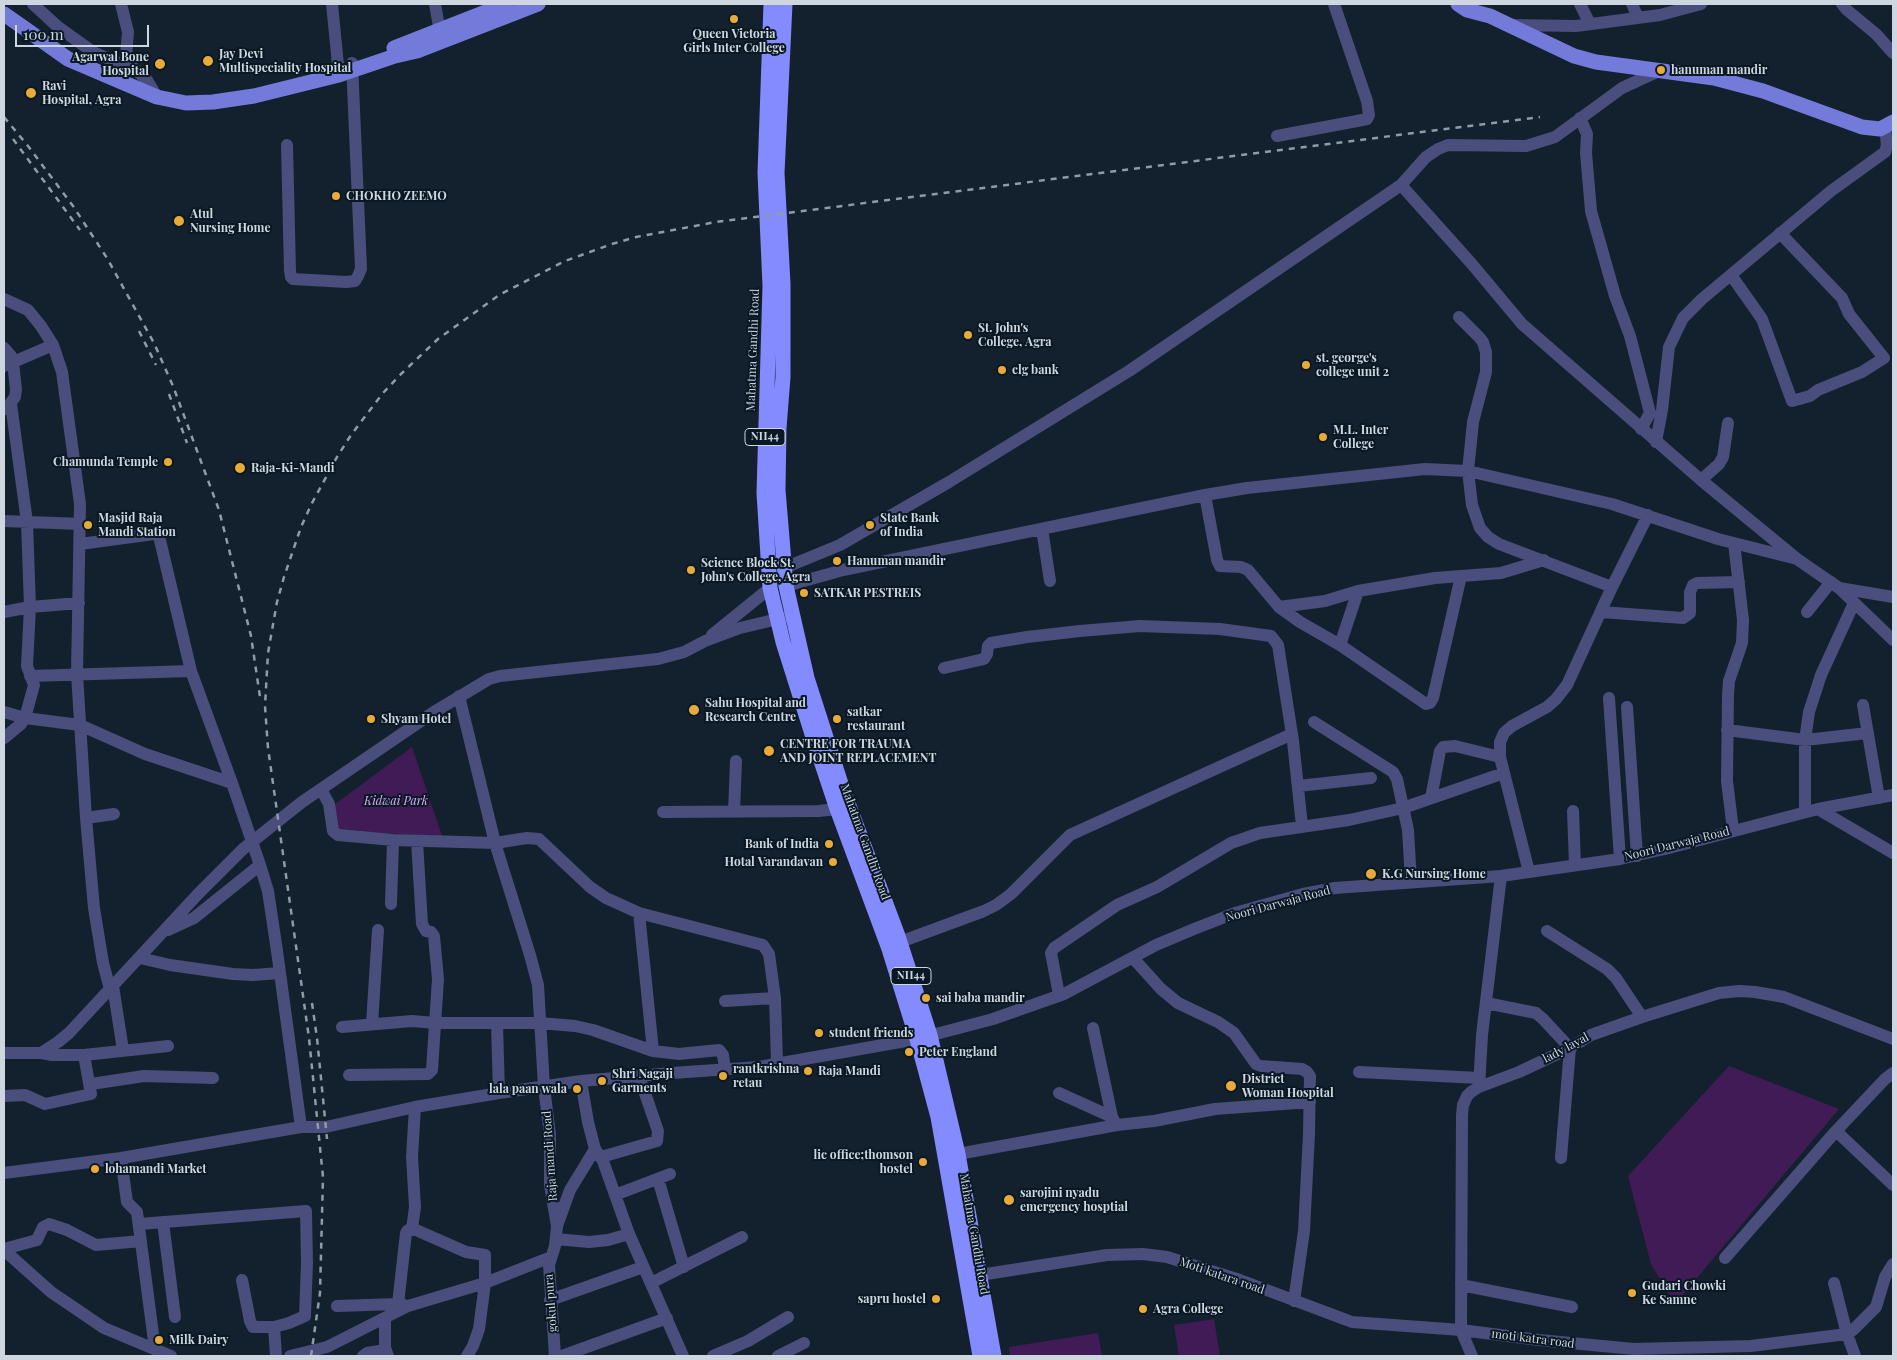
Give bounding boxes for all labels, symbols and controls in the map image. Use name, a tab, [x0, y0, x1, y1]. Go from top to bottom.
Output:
marker: Queen Victoria Girls Inter College	[728, 13, 740, 25]
scale bar	[18, 15, 151, 47]
text: 100 m	[23, 24, 64, 44]
place label: Queen Victoria Girls Inter College	[683, 27, 785, 55]
place label: Jay Devi Multispeciality Hospital	[219, 47, 351, 75]
place label: Agarwal Bone Hospital	[72, 50, 149, 78]
marker: Jay Devi Multispeciality Hospital	[201, 54, 215, 68]
marker: Agarwal Bone Hospital	[153, 57, 167, 71]
place label: hanuman mandir	[1671, 63, 1767, 77]
marker: hanuman mandir	[1655, 64, 1667, 76]
place label: Ravi Hospital, Agra	[42, 79, 121, 107]
marker: Ravi Hospital, Agra	[24, 86, 38, 100]
place label: CHOKHO ZEEMO	[346, 189, 447, 203]
marker: CHOKHO ZEEMO	[330, 190, 342, 202]
place label: Atul Nursing Home	[190, 207, 270, 235]
marker: Atul Nursing Home	[172, 214, 186, 228]
street label: Mahatma Gandhi Road	[744, 288, 762, 412]
place label: St. John's College, Agra	[978, 321, 1052, 349]
marker: St. John's College, Agra	[962, 329, 974, 341]
place label: st. george's college unit 2	[1316, 351, 1389, 379]
marker: st. george's college unit 2	[1300, 359, 1312, 371]
place label: clg bank	[1012, 363, 1059, 377]
marker: clg bank	[996, 364, 1008, 376]
place label: M.L. Inter College	[1333, 423, 1388, 451]
road number: NH44	[745, 428, 785, 446]
marker: M.L. Inter College	[1317, 431, 1329, 443]
place label: Chamunda Temple	[53, 455, 158, 469]
marker: Chamunda Temple	[162, 456, 174, 468]
marker: Raja-Ki-Mandi	[233, 461, 247, 475]
place label: Raja-Ki-Mandi	[251, 461, 334, 475]
place label: Masjid Raja Mandi Station	[98, 511, 176, 539]
place label: State Bank of India	[880, 511, 939, 539]
marker: Masjid Raja Mandi Station	[82, 519, 94, 531]
marker: State Bank of India	[864, 519, 876, 531]
place label: Hanuman mandir	[847, 554, 946, 568]
marker: Hanuman mandir	[831, 555, 843, 567]
place label: Science Block St. John's College, Agra	[701, 556, 810, 584]
marker: Science Block St. John's College, Agra	[685, 564, 697, 576]
place label: SATKAR PESTREIS	[814, 586, 921, 600]
marker: SATKAR PESTREIS	[798, 587, 810, 599]
place label: Sahu Hospital and Research Centre	[705, 696, 806, 724]
marker: Sahu Hospital and Research Centre	[687, 703, 701, 717]
place label: satkar restaurant	[847, 705, 905, 733]
place label: Shyam Hotel	[381, 712, 451, 726]
marker: Shyam Hotel	[365, 713, 377, 725]
marker: satkar restaurant	[831, 713, 843, 725]
place label: CENTRE FOR TRAUMA AND JOINT REPLACEMENT	[780, 737, 936, 765]
marker: CENTRE FOR TRAUMA AND JOINT REPLACEMENT	[762, 744, 776, 758]
street label: Mahatma Gandhi Road	[837, 782, 893, 902]
park label: Kidwai Park	[364, 794, 428, 808]
street label: Noori Darwaja Road	[1623, 824, 1731, 864]
place label: Bank of India	[745, 837, 819, 851]
marker: Bank of India	[823, 838, 835, 850]
place label: Hotal Varandavan	[725, 855, 823, 869]
marker: Hotal Varandavan	[827, 856, 839, 868]
marker: K.G Nursing Home	[1364, 867, 1378, 881]
place label: K.G Nursing Home	[1382, 867, 1486, 881]
street label: Noori Darwaja Road	[1224, 883, 1332, 925]
road number: NH44	[891, 968, 931, 984]
place label: sai baba mandir	[936, 991, 1025, 1005]
marker: sai baba mandir	[920, 992, 932, 1004]
place label: student friends	[829, 1026, 913, 1040]
marker: student friends	[813, 1027, 825, 1039]
street label: lady layal	[1540, 1030, 1592, 1066]
place label: Peter England	[919, 1045, 997, 1059]
marker: Peter England	[903, 1046, 915, 1058]
place label: rantkrishna retau	[733, 1062, 799, 1090]
place label: Raja Mandi	[818, 1064, 881, 1078]
marker: Raja Mandi	[802, 1065, 814, 1077]
place label: Shri Nagaji Garments	[612, 1067, 673, 1095]
marker: rantkrishna retau	[717, 1070, 729, 1082]
place label: District Woman Hospital	[1242, 1072, 1334, 1100]
marker: Shri Nagaji Garments	[596, 1075, 608, 1087]
marker: District Woman Hospital	[1224, 1079, 1238, 1093]
place label: lala paan wala	[489, 1082, 567, 1096]
marker: lala paan wala	[571, 1083, 583, 1095]
street label: Raja mandi Road	[540, 1110, 560, 1202]
place label: lic office;thomson hostel	[814, 1148, 913, 1176]
marker: lic office;thomson hostel	[917, 1156, 929, 1168]
place label: lohamandi Market	[105, 1162, 207, 1176]
marker: lohamandi Market	[89, 1163, 101, 1175]
street label: Mahatma Gandhi Road	[956, 1172, 992, 1296]
place label: sarojini nyadu emergency hosptial	[1020, 1186, 1128, 1214]
marker: sarojini nyadu emergency hosptial	[1002, 1193, 1016, 1207]
street label: Moti katara road	[1177, 1255, 1267, 1297]
street label: gokul pura	[542, 1274, 560, 1332]
place label: Gudari Chowki Ke Samne	[1642, 1279, 1726, 1307]
marker: Gudari Chowki Ke Samne	[1626, 1287, 1638, 1299]
place label: sapru hostel	[858, 1292, 926, 1306]
marker: sapru hostel	[930, 1293, 942, 1305]
place label: Agra College	[1153, 1302, 1223, 1316]
marker: Agra College	[1137, 1303, 1149, 1315]
street label: moti katra road	[1491, 1327, 1575, 1351]
place label: Milk Dairy	[169, 1333, 229, 1347]
marker: Milk Dairy	[153, 1334, 165, 1346]

